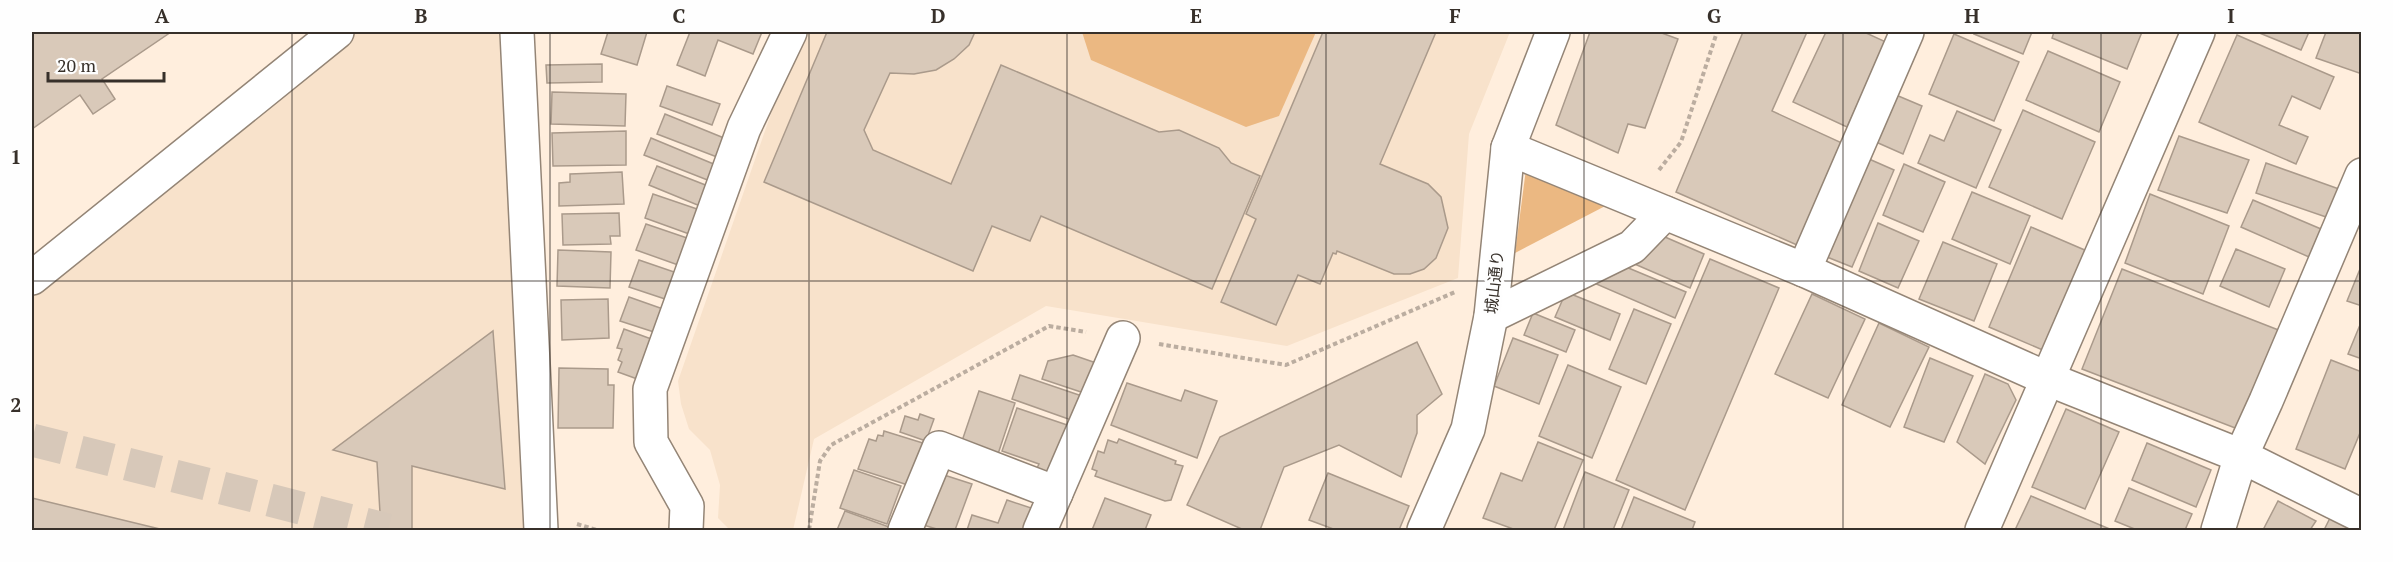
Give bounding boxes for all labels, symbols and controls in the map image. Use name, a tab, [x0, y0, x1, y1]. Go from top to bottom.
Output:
text: A	[155, 2, 170, 29]
text: B	[415, 2, 428, 29]
text: C	[672, 2, 686, 29]
text: D	[931, 2, 945, 29]
text: E	[1190, 2, 1202, 29]
text: F	[1449, 2, 1461, 29]
text: G	[1707, 2, 1721, 29]
text: H	[1964, 2, 1980, 29]
text: I	[2227, 2, 2235, 29]
scale bar	[48, 45, 164, 83]
text: 20 m	[57, 53, 97, 77]
text: 1	[10, 143, 22, 170]
street label: 城山通り	[1480, 249, 1508, 315]
text: 2	[10, 391, 22, 418]

